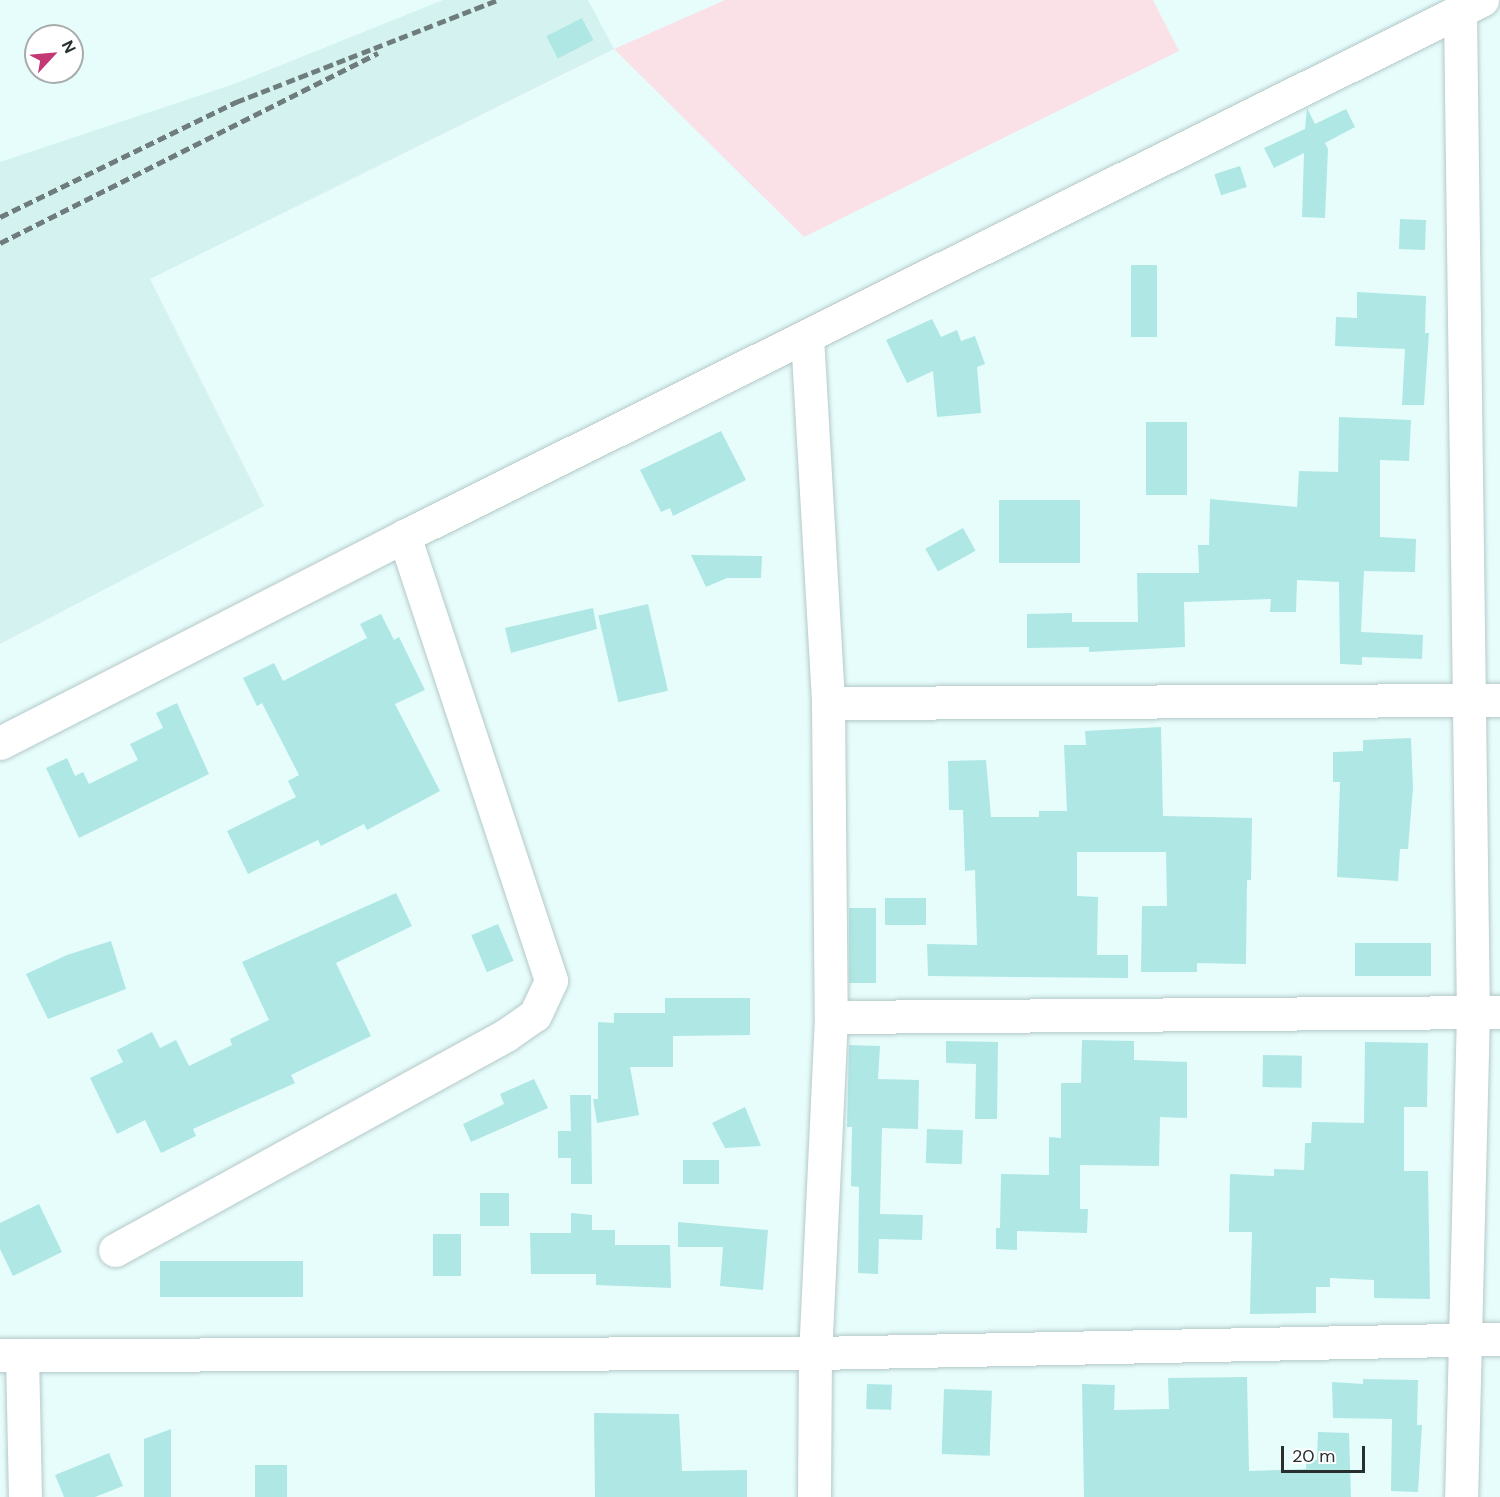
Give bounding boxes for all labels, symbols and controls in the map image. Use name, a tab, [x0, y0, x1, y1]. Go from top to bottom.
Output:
north arrow	[24, 24, 84, 84]
text: N	[57, 37, 81, 57]
scale bar	[1284, 1434, 1368, 1472]
text: 20 m	[1292, 1444, 1335, 1468]

